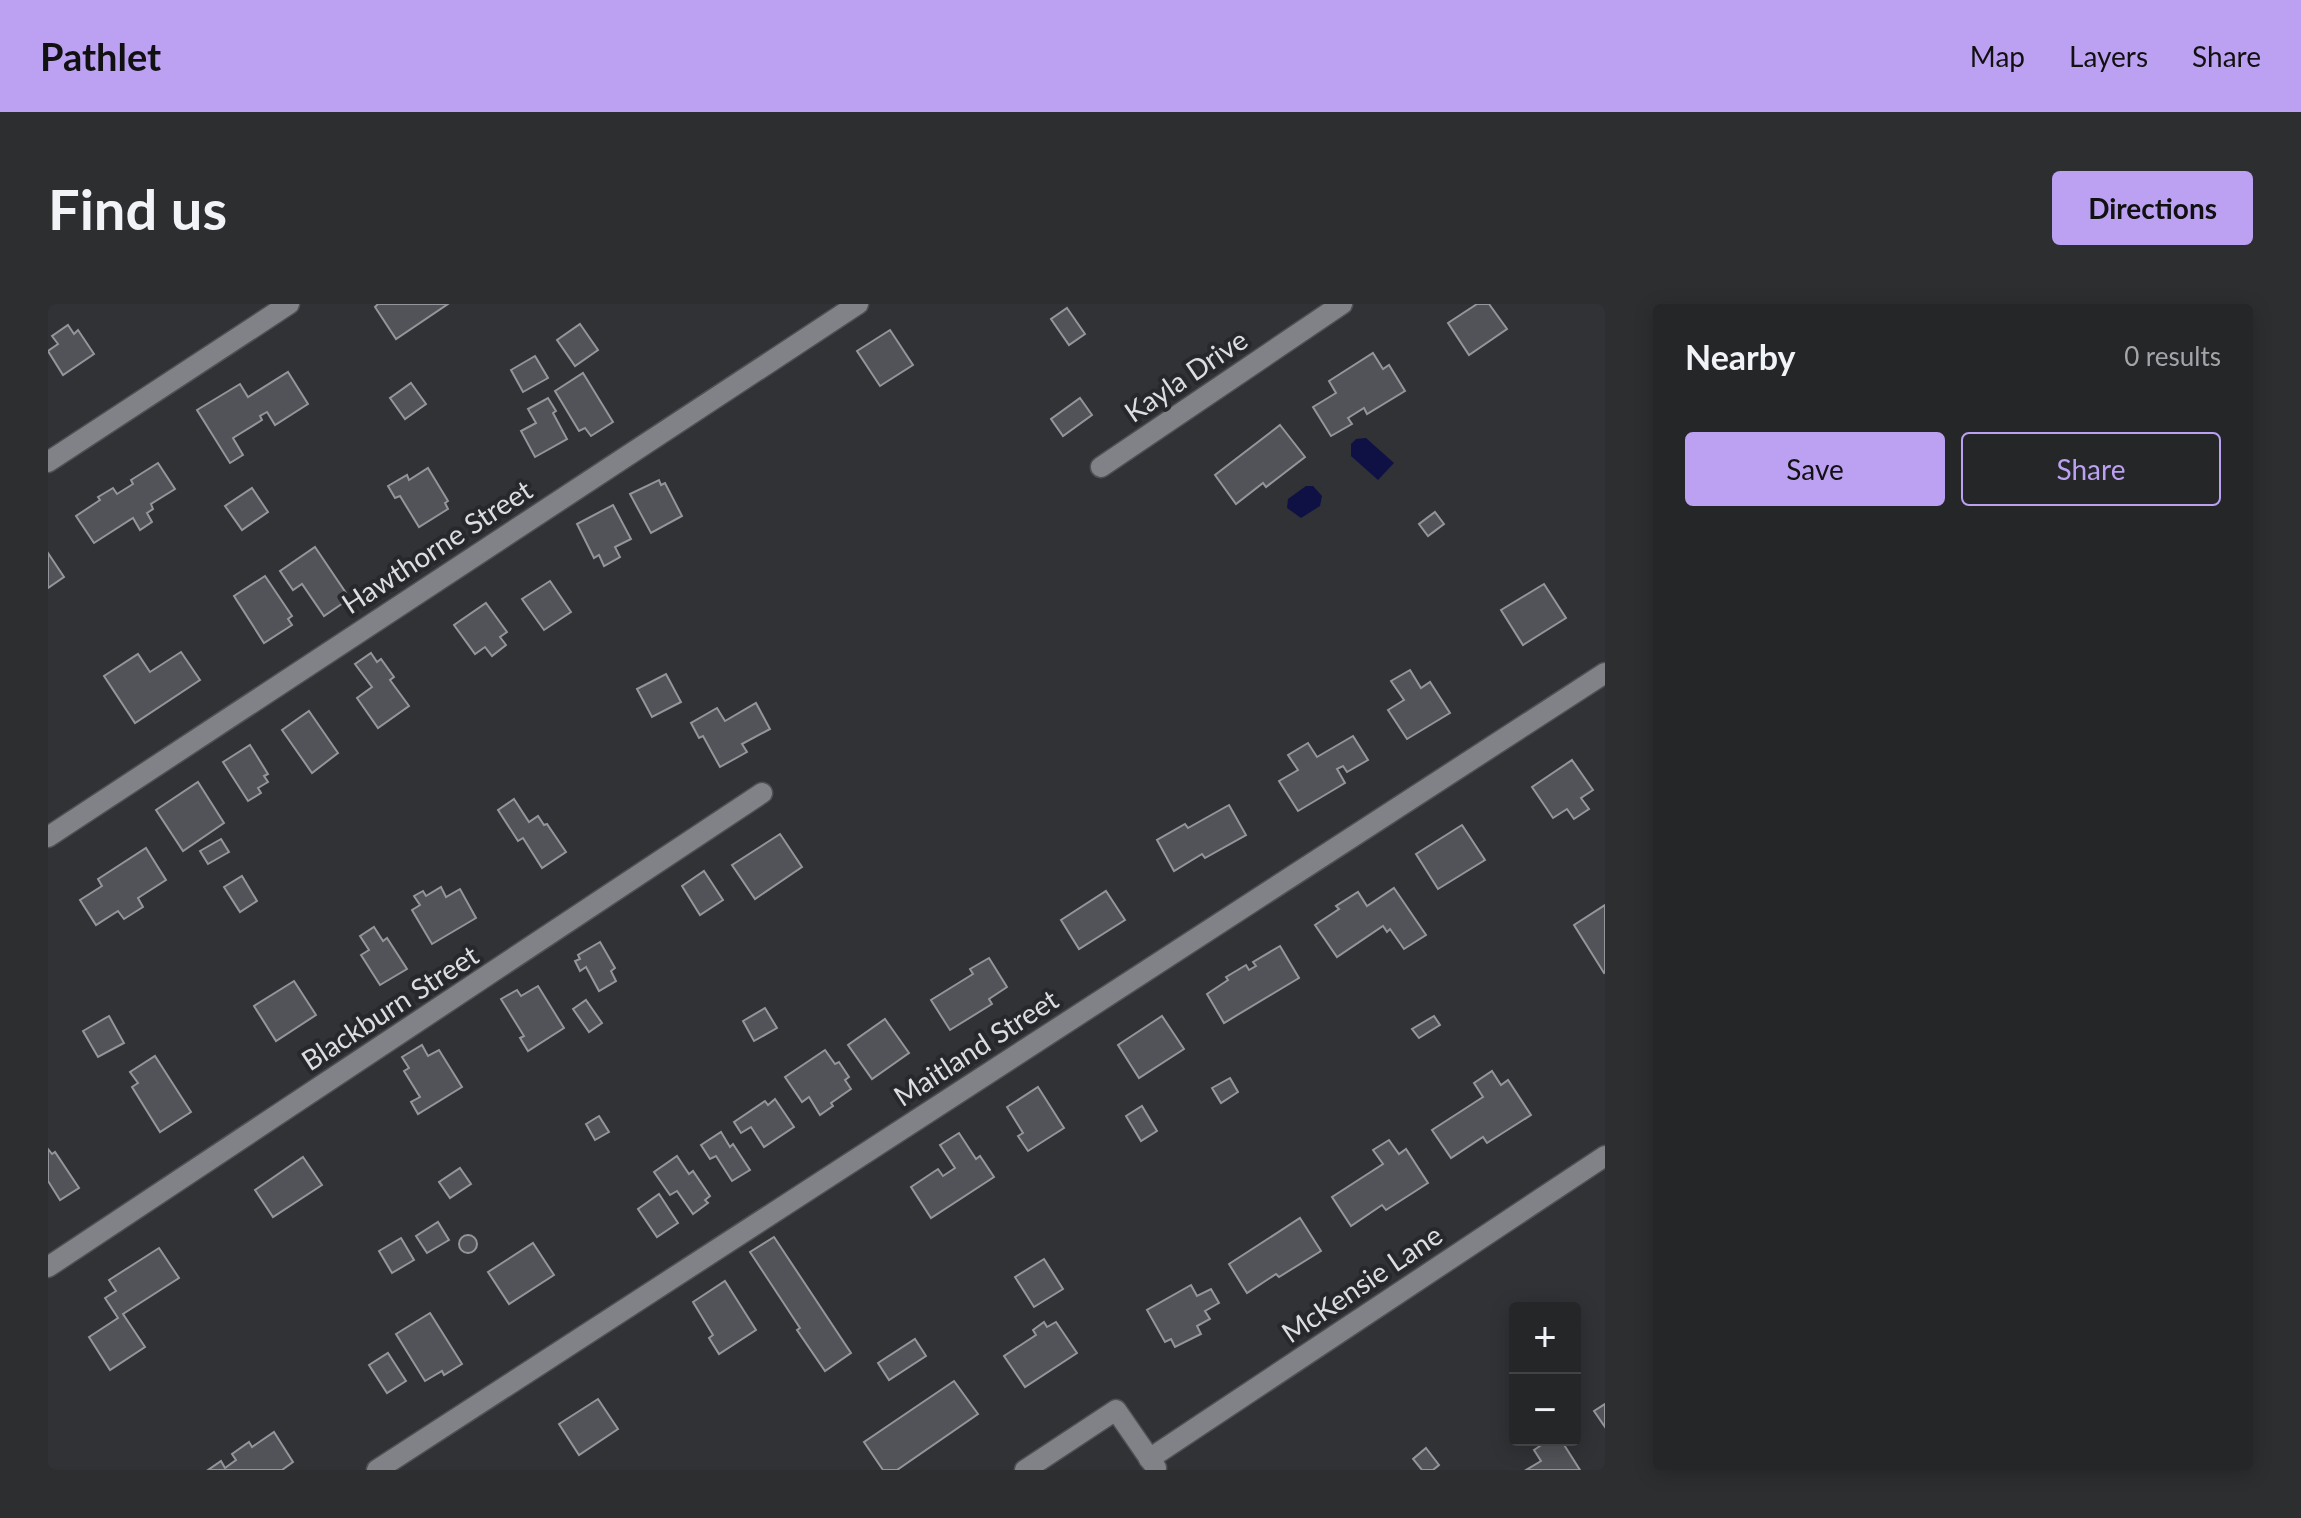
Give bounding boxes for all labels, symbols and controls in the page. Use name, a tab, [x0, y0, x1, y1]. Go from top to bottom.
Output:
text: Pathlet	[40, 33, 161, 79]
text: Map	[1970, 39, 2025, 73]
text: Layers	[2069, 39, 2148, 73]
text: Share	[2192, 39, 2261, 73]
button: Directions	[2052, 171, 2253, 245]
text: Find us	[48, 175, 227, 242]
street label: Kayla Drive	[1118, 322, 1253, 429]
text: Nearby	[1685, 336, 1796, 377]
text: 0 results	[2124, 340, 2221, 372]
button: Save	[1685, 432, 1945, 506]
button: Share	[1961, 432, 2221, 506]
street label: Hawthorne Street	[335, 472, 538, 620]
street label: Blackburn Street	[295, 937, 484, 1077]
street label: Maitland Street	[887, 981, 1064, 1113]
street label: McKensie Lane	[1275, 1217, 1448, 1349]
map controls	[1509, 1302, 1581, 1446]
button: +	[1509, 1302, 1581, 1374]
button: −	[1509, 1374, 1581, 1446]

